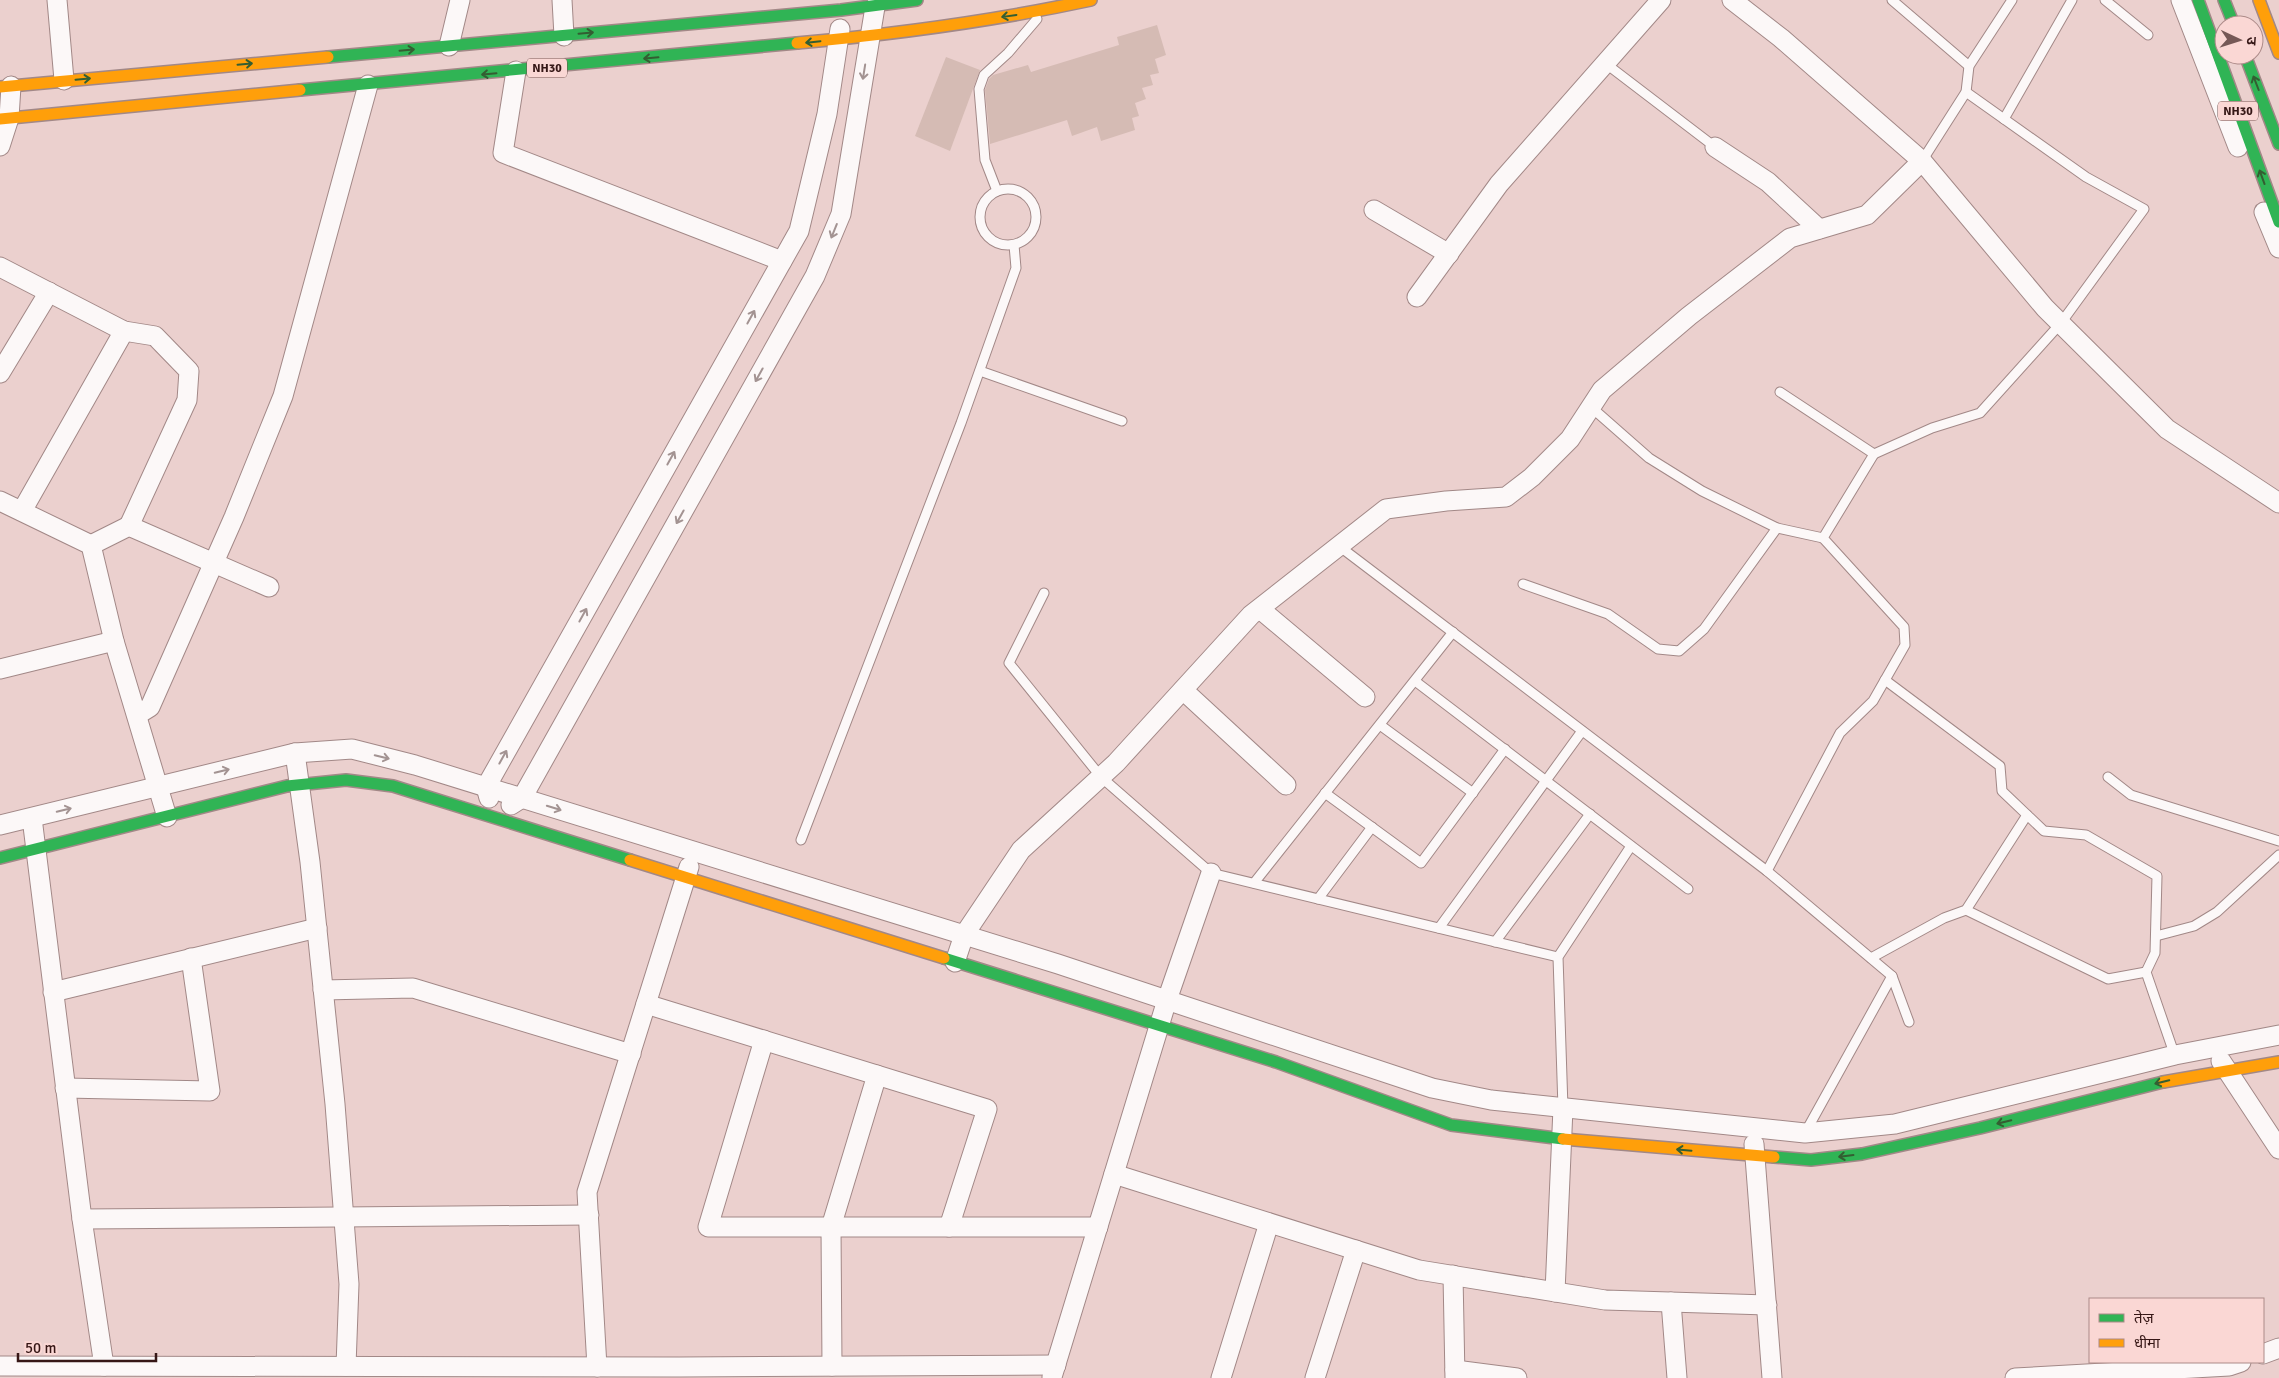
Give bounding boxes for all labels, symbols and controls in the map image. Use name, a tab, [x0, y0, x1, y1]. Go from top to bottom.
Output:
one-way arrow	[1001, 12, 1017, 22]
north arrow	[2214, 15, 2264, 65]
one-way arrow	[578, 29, 594, 38]
text: उ	[2243, 36, 2260, 46]
one-way arrow	[805, 37, 821, 47]
one-way arrow	[399, 45, 415, 55]
one-way arrow	[644, 53, 660, 63]
road number: NH30	[527, 58, 567, 78]
one-way arrow	[237, 60, 253, 69]
one-way arrow	[858, 64, 868, 80]
one-way arrow	[482, 69, 498, 78]
one-way arrow	[75, 74, 91, 83]
one-way arrow	[2251, 76, 2260, 91]
road number: NH30	[2218, 102, 2258, 120]
one-way arrow	[2257, 169, 2266, 185]
one-way arrow	[828, 223, 838, 238]
one-way arrow	[746, 309, 756, 324]
one-way arrow	[754, 368, 764, 382]
one-way arrow	[666, 451, 676, 466]
one-way arrow	[674, 509, 684, 524]
one-way arrow	[578, 608, 588, 623]
one-way arrow	[499, 750, 509, 764]
one-way arrow	[373, 752, 389, 762]
one-way arrow	[214, 766, 230, 775]
one-way arrow	[546, 803, 562, 813]
one-way arrow	[56, 805, 72, 814]
one-way arrow	[2155, 1078, 2171, 1088]
one-way arrow	[1997, 1118, 2013, 1127]
one-way arrow	[1676, 1145, 1692, 1155]
one-way arrow	[1838, 1151, 1854, 1161]
legend	[2089, 1298, 2264, 1363]
text: तेज़	[2134, 1309, 2155, 1327]
scale bar	[18, 1330, 155, 1362]
text: धीमा	[2134, 1334, 2161, 1352]
text: 50 m	[25, 1339, 56, 1357]

